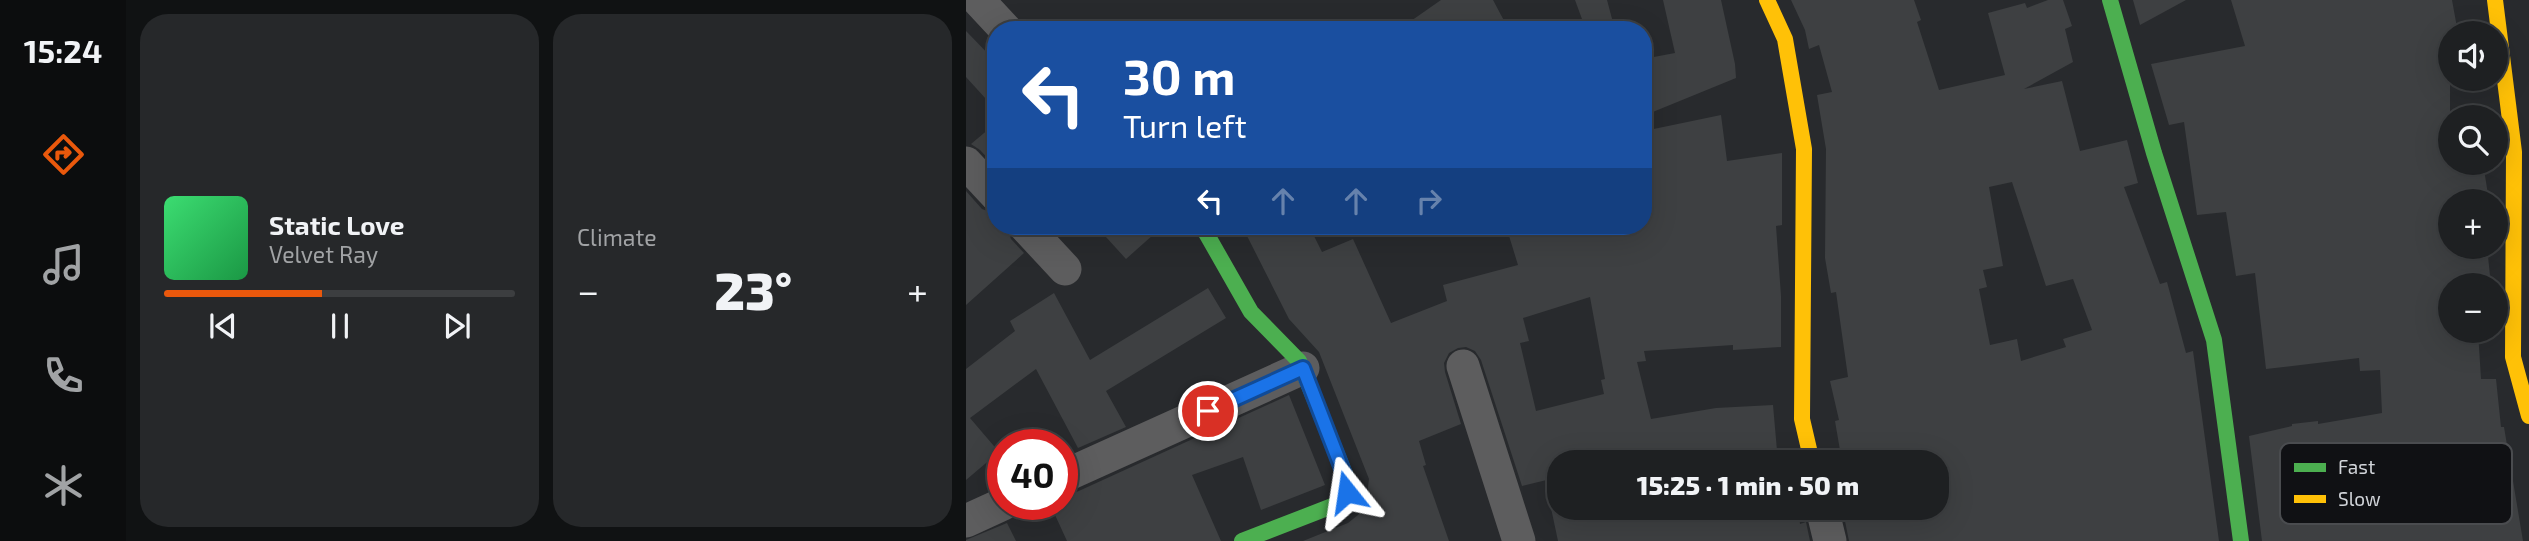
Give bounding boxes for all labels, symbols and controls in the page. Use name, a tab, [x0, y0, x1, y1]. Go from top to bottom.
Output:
map controls	[2438, 21, 2508, 343]
button: sound	[2438, 21, 2508, 91]
text: 15:24	[24, 31, 102, 69]
text: 30 m	[1123, 46, 1235, 105]
icon: left	[1008, 49, 1099, 140]
button: search	[2438, 105, 2508, 175]
text: Turn left	[1123, 106, 1247, 144]
icon: directions	[39, 130, 88, 179]
icon: left	[1191, 182, 1229, 220]
icon: ahead	[1264, 182, 1302, 220]
icon: ahead	[1337, 182, 1375, 220]
icon: right	[1410, 182, 1448, 220]
button: +	[2438, 189, 2508, 259]
text: Static Love	[269, 209, 405, 240]
text: Climate	[577, 223, 657, 251]
icon: music	[39, 240, 88, 289]
text: Velvet Ray	[269, 240, 378, 268]
text: 23°	[714, 258, 792, 320]
text: −	[577, 267, 599, 313]
text: +	[907, 267, 928, 313]
button: −	[2438, 273, 2508, 343]
icon: previous	[204, 307, 242, 345]
icon: pause	[321, 307, 359, 345]
icon: next	[438, 307, 476, 345]
icon: phone	[39, 351, 88, 400]
pin	[1178, 381, 1238, 441]
icon: arrive	[1189, 392, 1227, 430]
speed limit sign: 40	[987, 429, 1078, 520]
legend	[2280, 443, 2512, 524]
position arrow	[1310, 455, 1384, 529]
text: Fast	[2338, 455, 2375, 478]
icon: climate	[39, 461, 88, 510]
text: 15:25 · 1 min · 50 m	[1637, 469, 1859, 500]
text: Slow	[2338, 487, 2381, 510]

